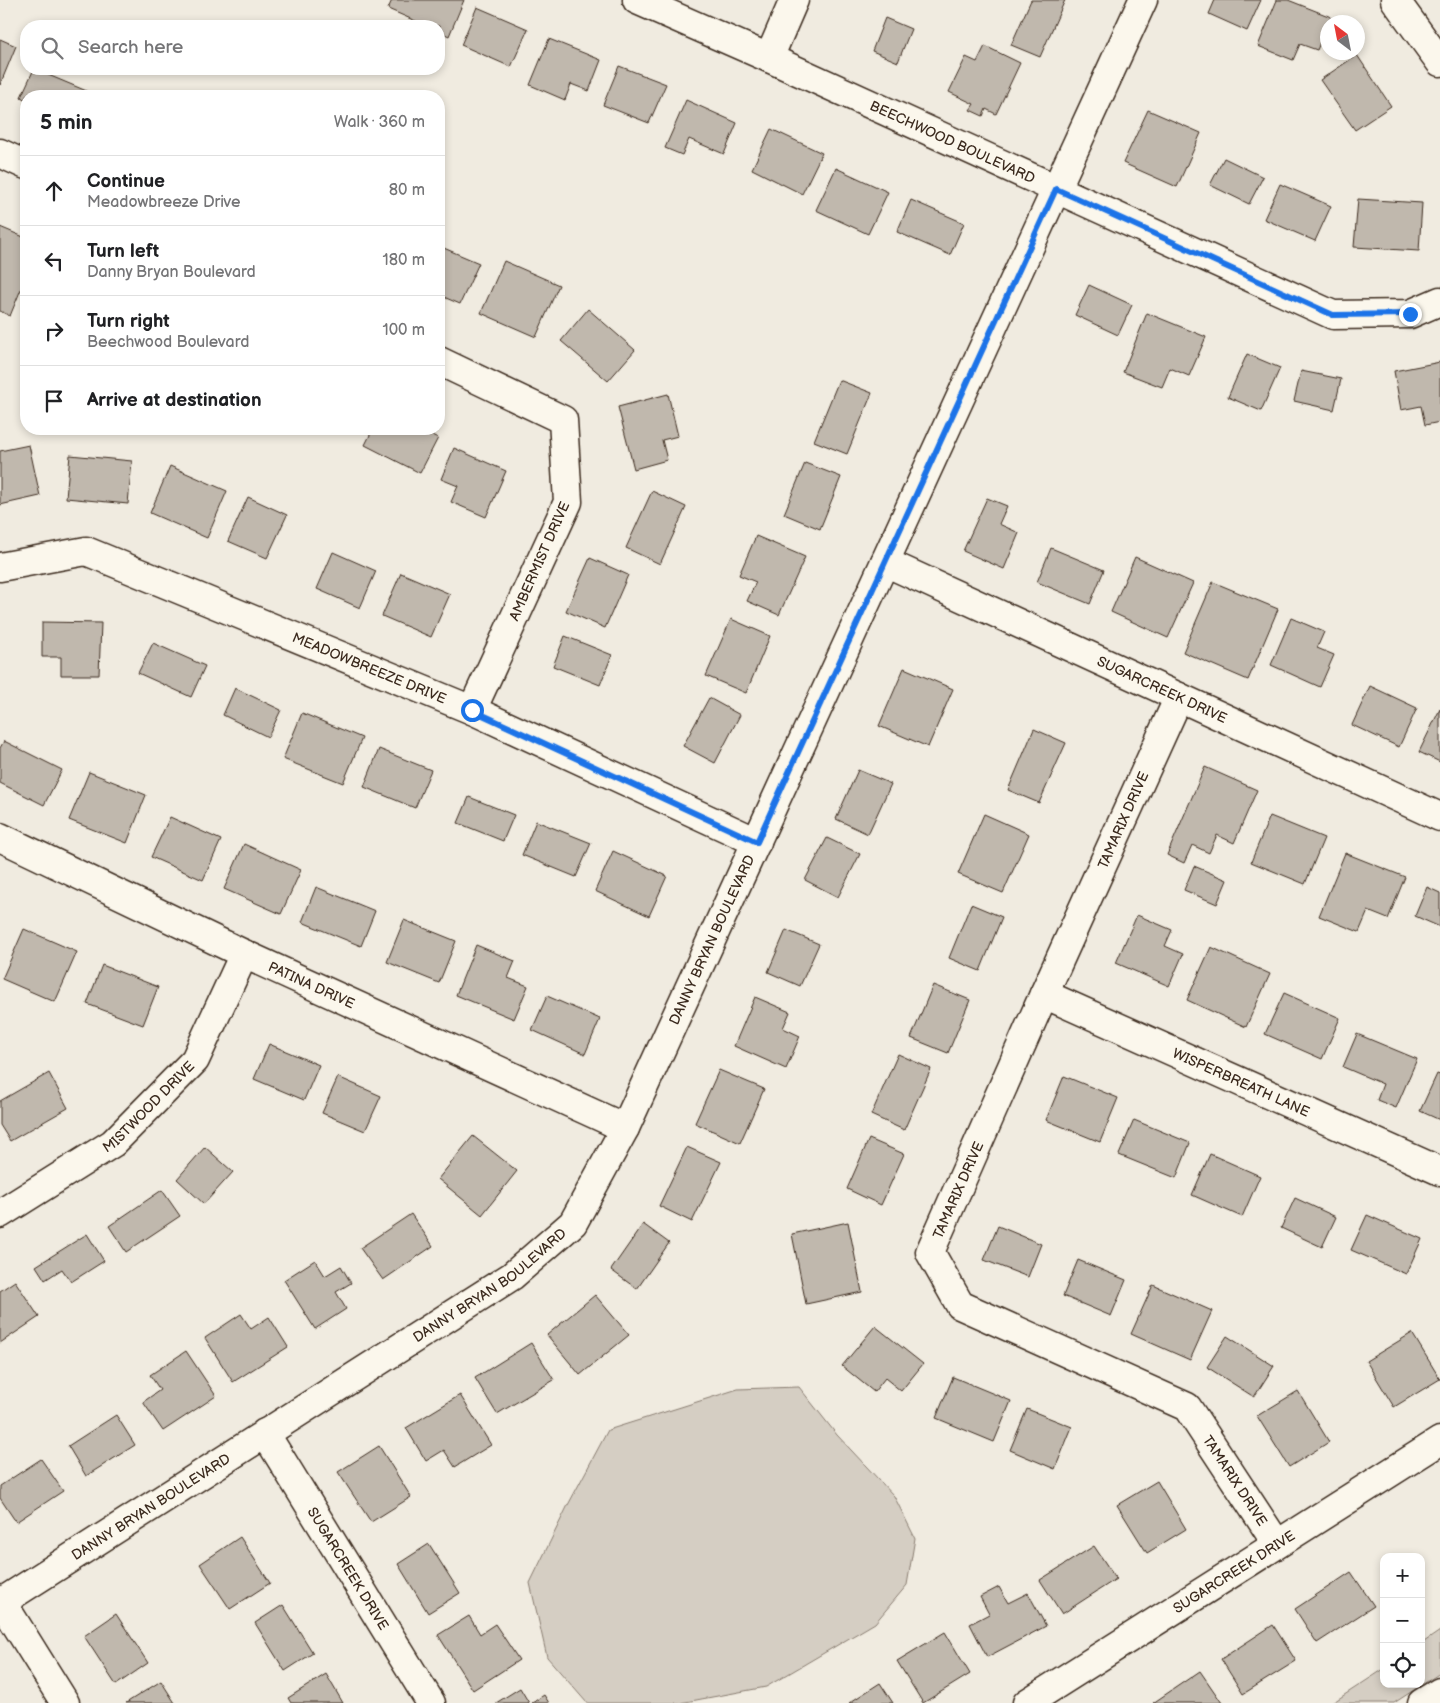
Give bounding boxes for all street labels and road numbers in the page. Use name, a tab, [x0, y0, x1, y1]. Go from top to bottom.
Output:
street label: BEECHWOOD BOULEVARD	[867, 97, 1038, 187]
street label: AMBERMIST DRIVE	[506, 499, 573, 623]
street label: MEADOWBREEZE DRIVE	[290, 629, 449, 708]
street label: SUGARCREEK DRIVE	[1094, 653, 1230, 727]
street label: TAMARIX DRIVE	[1094, 769, 1152, 871]
street label: DANNY BRYAN BOULEVARD	[666, 852, 758, 1027]
street label: PATINA DRIVE	[266, 958, 357, 1012]
street label: WISPERBREATH LANE	[1170, 1045, 1312, 1121]
street label: MISTWOOD DRIVE	[100, 1058, 198, 1156]
street label: TAMARIX DRIVE	[929, 1139, 987, 1241]
street label: DANNY BRYAN BOULEVARD	[410, 1225, 570, 1346]
street label: TAMARIX DRIVE	[1199, 1432, 1271, 1529]
street label: DANNY BRYAN BOULEVARD	[69, 1450, 234, 1564]
street label: SUGARCREEK DRIVE	[304, 1504, 392, 1633]
street label: SUGARCREEK DRIVE	[1170, 1527, 1298, 1617]

